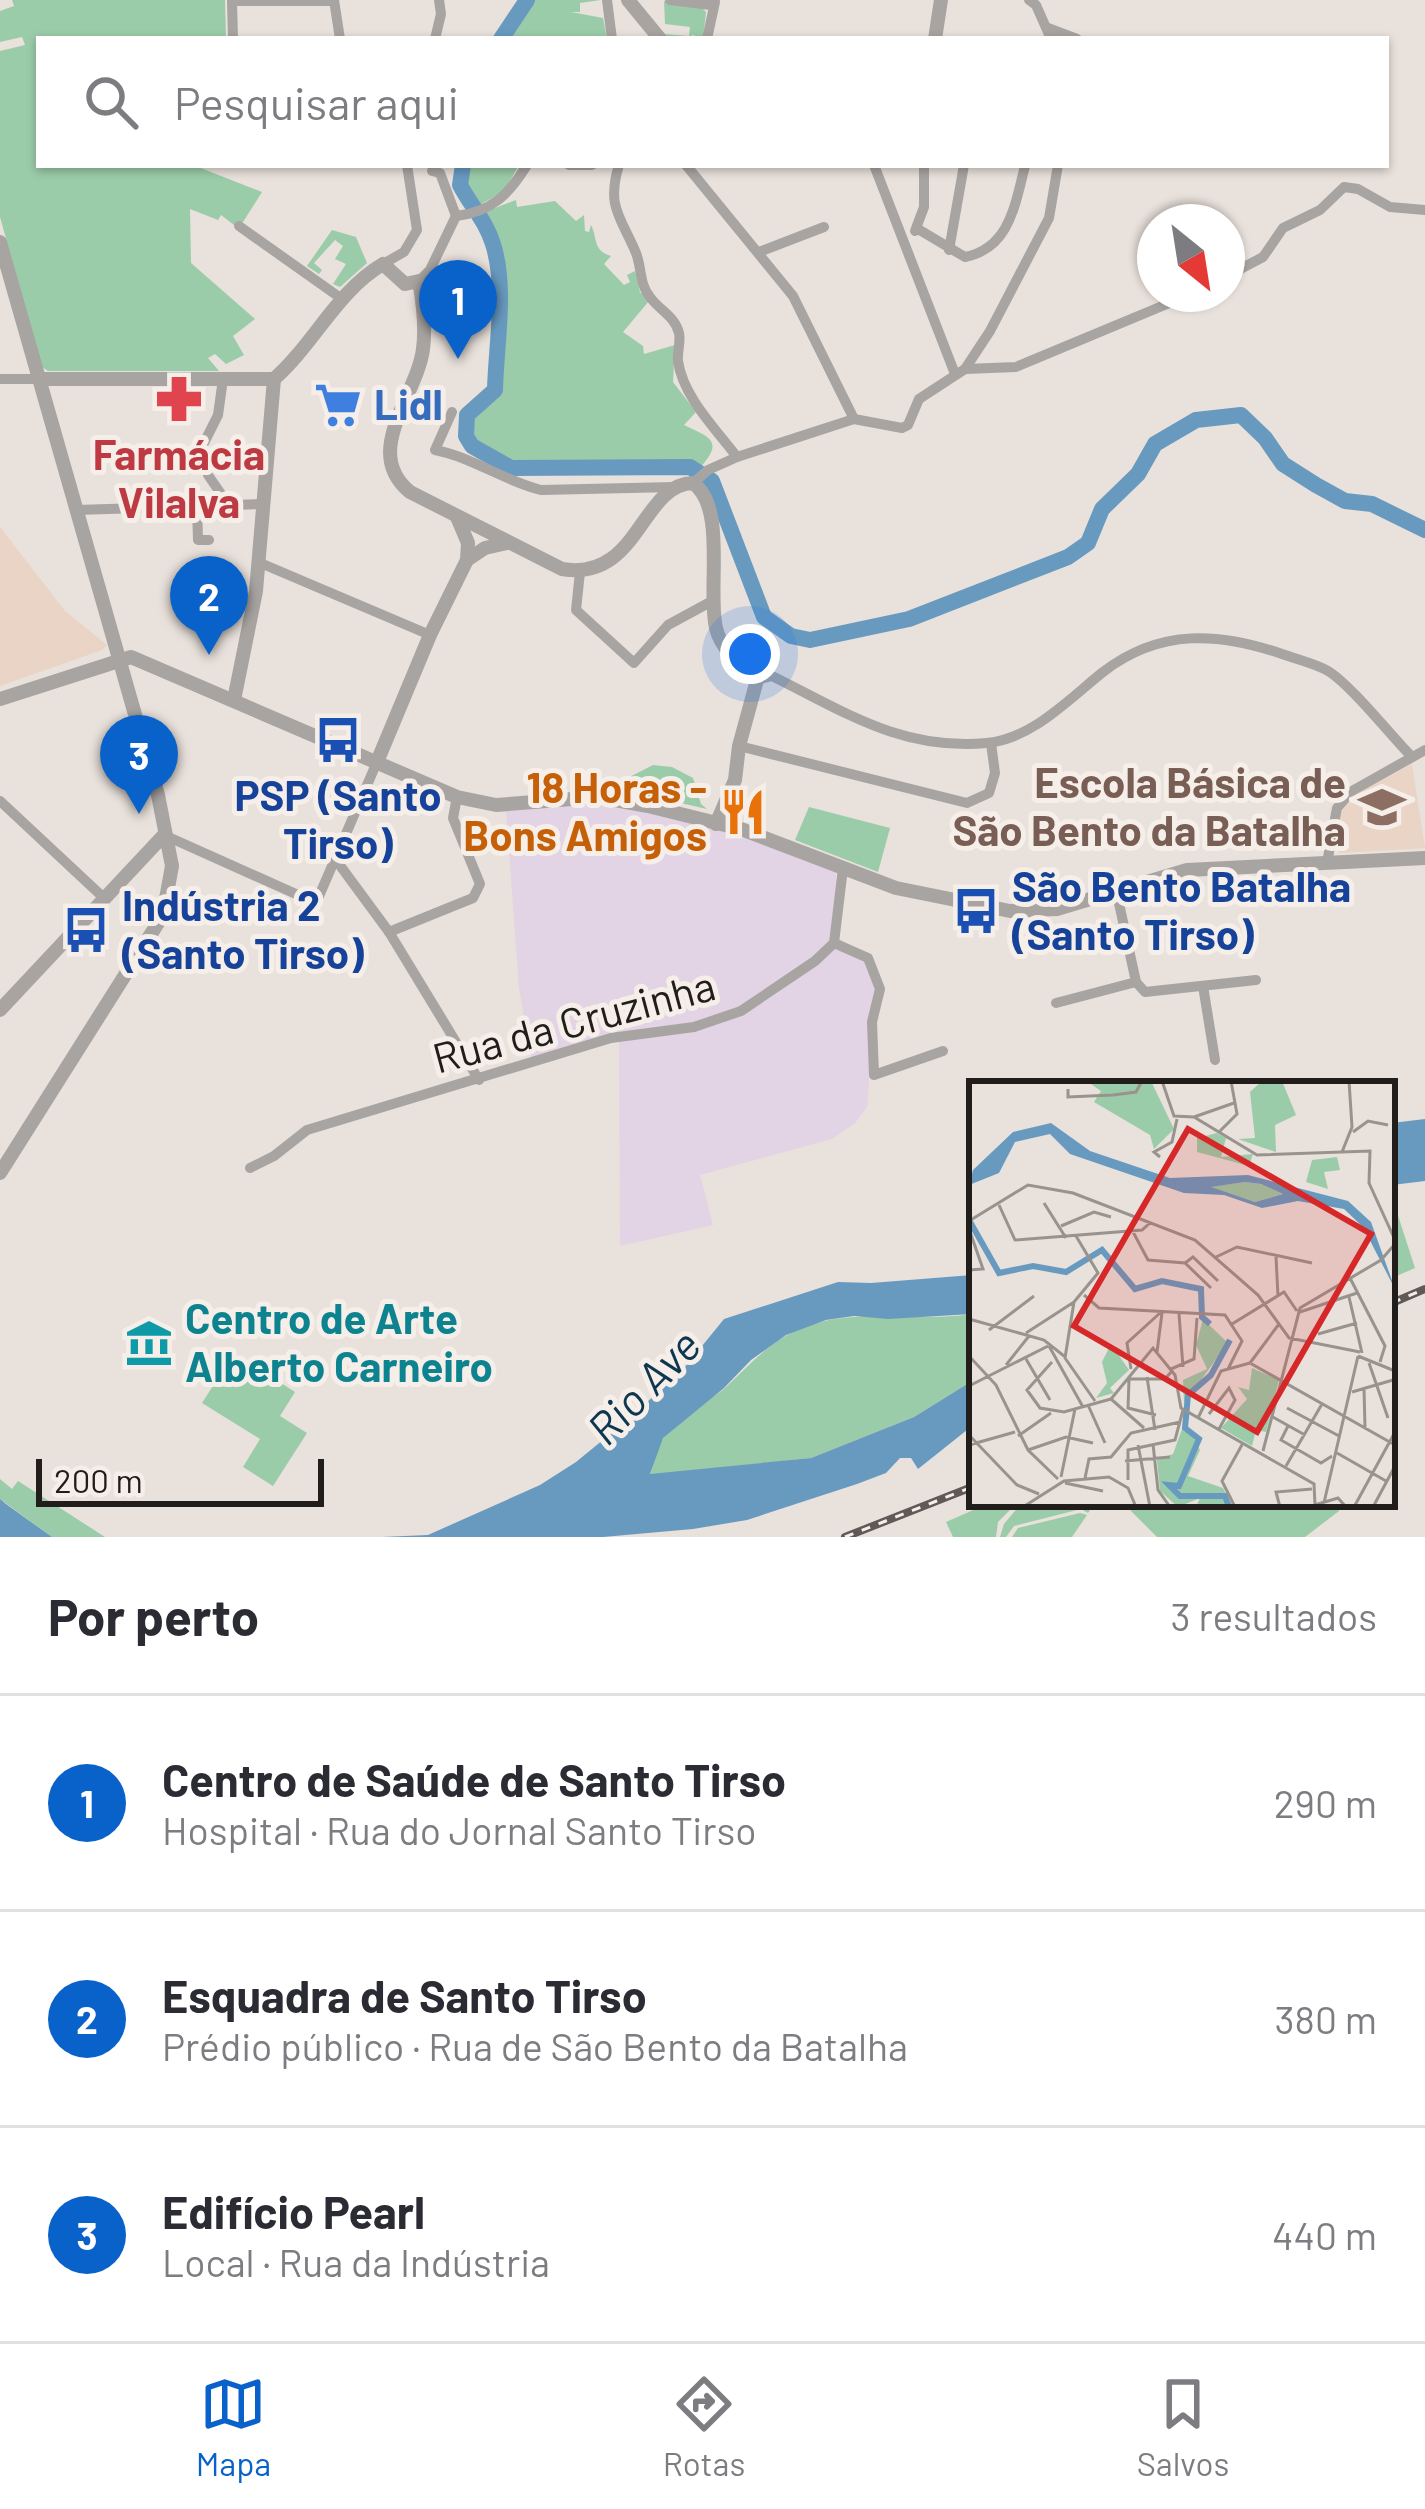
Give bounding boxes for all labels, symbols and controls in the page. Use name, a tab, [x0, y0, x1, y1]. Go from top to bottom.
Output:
search box	[36, 36, 1389, 168]
icon: search	[78, 69, 144, 135]
text: Pesquisar aqui	[174, 75, 459, 129]
north arrow	[1137, 204, 1245, 312]
pin: 1	[419, 260, 497, 359]
pharmacy icon: Farmácia Vilalva	[154, 374, 204, 424]
place label: Lidl	[374, 378, 443, 428]
supermarket icon: Lidl	[313, 380, 363, 430]
place label: Farmácia Vilalva	[93, 428, 265, 526]
pin: 2	[170, 556, 248, 655]
your location	[720, 624, 780, 684]
pin: 3	[100, 715, 178, 814]
bus stop icon: PSP (Santo Tirso)	[313, 715, 363, 765]
place label: Escola Básica de São Bento da Batalha	[952, 756, 1346, 854]
place label: 18 Horas - Bons Amigos	[463, 761, 707, 860]
place label: PSP (Santo Tirso)	[234, 769, 442, 867]
school or university icon: Escola Básica de São Bento da Batalha	[1357, 782, 1407, 832]
restaurant icon: 18 Horas - Bons Amigos	[718, 787, 768, 837]
place label: São Bento Batalha (Santo Tirso)	[1011, 860, 1351, 958]
place label: Indústria 2 (Santo Tirso)	[121, 879, 364, 977]
bus stop icon: São Bento Batalha (Santo Tirso)	[951, 886, 1001, 936]
bus stop icon: Indústria 2 (Santo Tirso)	[61, 905, 111, 955]
street label: Rua da Cruzinha	[427, 958, 720, 1082]
inset map	[969, 1081, 1395, 1507]
place label: Centro de Arte Alberto Carneiro	[185, 1292, 493, 1390]
water label: Rio Ave	[575, 1317, 710, 1454]
museum icon: Centro de Arte Alberto Carneiro	[124, 1318, 174, 1368]
scale bar	[36, 1453, 324, 1506]
text: 200 m	[54, 1460, 143, 1500]
text: Por perto	[48, 1585, 259, 1646]
text: 3 resultados	[1171, 1592, 1377, 1639]
text: Centro de Saúde de Santo Tirso	[162, 1752, 786, 1806]
text: 1	[80, 1779, 94, 1826]
text: 290 m	[1274, 1779, 1377, 1826]
text: Hospital · Rua do Jornal Santo Tirso	[162, 1806, 756, 1853]
text: Esquadra de Santo Tirso	[162, 1968, 647, 2022]
text: 2	[76, 1995, 98, 2042]
text: 380 m	[1275, 1995, 1377, 2042]
text: Prédio público · Rua de São Bento da Batalha	[162, 2022, 908, 2069]
text: Edifício Pearl	[162, 2184, 425, 2238]
text: 3	[76, 2211, 98, 2258]
text: 440 m	[1272, 2211, 1377, 2258]
text: Local · Rua da Indústria	[162, 2238, 550, 2285]
tab: Mapa	[196, 2371, 271, 2483]
tab: Rotas	[663, 2371, 745, 2483]
tab: Salvos	[1137, 2371, 1229, 2483]

